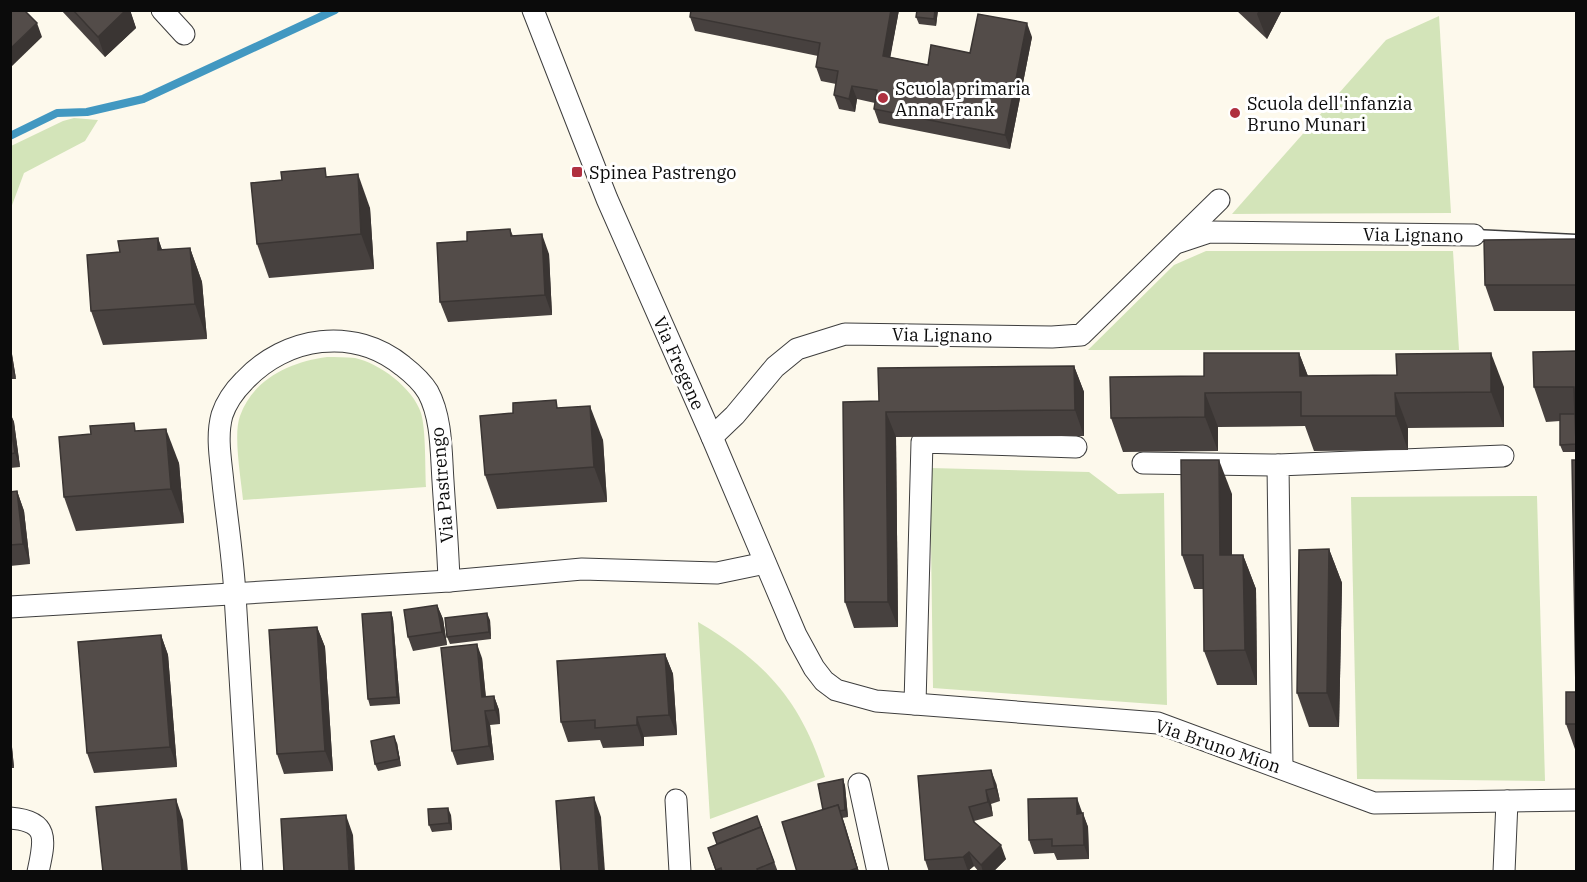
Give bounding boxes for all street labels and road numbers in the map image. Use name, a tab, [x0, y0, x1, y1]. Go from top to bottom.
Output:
street label: Via Lignano	[1363, 223, 1463, 247]
street label: Via Fregene	[648, 313, 710, 413]
street label: Via Lignano	[892, 323, 992, 347]
street label: Via Pastrengo	[425, 426, 459, 544]
street label: Via Bruno Mion	[1152, 714, 1284, 778]

